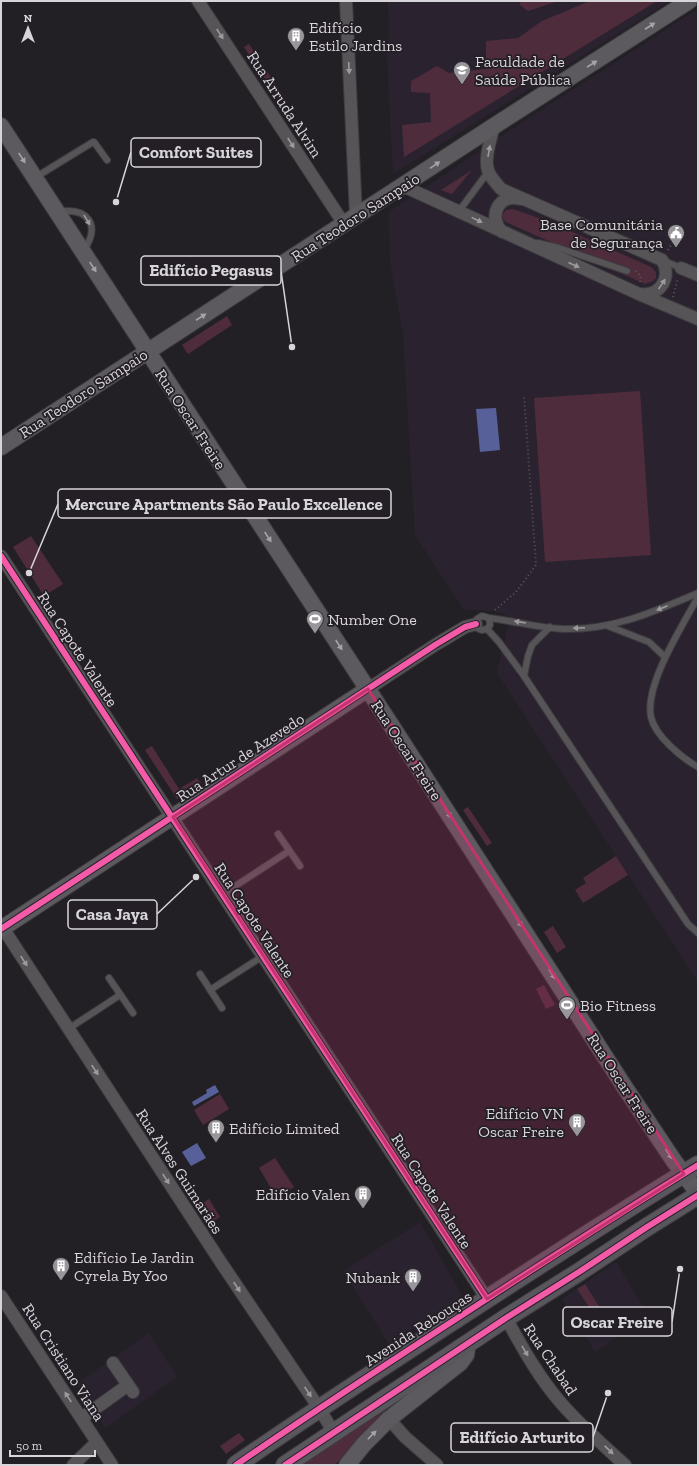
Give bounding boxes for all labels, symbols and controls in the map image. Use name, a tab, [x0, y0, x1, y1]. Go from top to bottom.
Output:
north arrow	[8, 8, 48, 48]
text: N	[24, 12, 33, 25]
place label: Edifício Estilo Jardins	[309, 18, 402, 55]
one-way arrow	[645, 22, 655, 30]
building icon: Edifício Estilo Jardins	[286, 26, 306, 51]
one-way arrow	[216, 28, 223, 40]
street label: Rua Arruda Alvim	[243, 48, 326, 161]
place label: Faculdade de Saúde Pública	[475, 52, 571, 89]
school or university icon: Faculdade de Saúde Pública	[452, 60, 472, 85]
one-way arrow	[587, 60, 597, 68]
one-way arrow	[345, 62, 352, 74]
one-way arrow	[287, 137, 294, 149]
callout: Comfort Suites	[131, 138, 261, 167]
text: Comfort Suites	[139, 142, 253, 162]
one-way arrow	[486, 145, 492, 157]
one-way arrow	[18, 153, 26, 163]
one-way arrow	[429, 161, 441, 168]
street label: Rua Teodoro Sampaio	[287, 169, 423, 266]
one-way arrow	[84, 215, 91, 226]
place label: Base Comunitária de Segurança	[540, 215, 663, 252]
one-way arrow	[471, 217, 482, 223]
public building icon: Base Comunitária de Segurança	[666, 223, 686, 248]
callout: Edifício Pegasus	[141, 256, 281, 285]
text: Edifício Pegasus	[149, 260, 273, 280]
one-way arrow	[89, 262, 97, 273]
one-way arrow	[569, 262, 581, 268]
one-way arrow	[658, 279, 666, 290]
one-way arrow	[195, 313, 206, 321]
street label: Rua Teodoro Sampaio	[15, 345, 151, 442]
street label: Rua Oscar Freire	[151, 365, 230, 473]
callout: Mercure Apartments São Paulo Excellence	[58, 489, 391, 518]
text: Mercure Apartments São Paulo Excellence	[65, 494, 383, 514]
one-way arrow	[264, 531, 272, 542]
street label: Rua Capote Valente	[33, 588, 122, 710]
one-way arrow	[657, 605, 668, 611]
sports icon: Number One	[305, 609, 325, 634]
place label: Number One	[328, 610, 417, 629]
one-way arrow	[514, 619, 526, 625]
one-way arrow	[573, 625, 585, 632]
one-way arrow	[335, 640, 343, 651]
street label: Rua Oscar Freire	[367, 696, 446, 804]
street label: Rua Artur de Azevedo	[173, 709, 308, 806]
one-way arrow	[444, 808, 452, 818]
street label: Rua Capote Valente	[210, 859, 299, 981]
callout: Casa Jaya	[68, 900, 157, 929]
text: Casa Jaya	[76, 904, 149, 924]
one-way arrow	[515, 916, 522, 928]
one-way arrow	[20, 955, 28, 966]
one-way arrow	[548, 969, 556, 979]
sports icon: Bio Fitness	[557, 995, 577, 1020]
place label: Bio Fitness	[580, 996, 656, 1015]
street label: Rua Oscar Freire	[583, 1029, 662, 1137]
one-way arrow	[91, 1065, 99, 1075]
place label: Edifício VN Oscar Freire	[478, 1104, 564, 1141]
street label: Rua Alves Guimarães	[132, 1105, 227, 1237]
building icon: Edifício VN Oscar Freire	[567, 1112, 587, 1137]
building icon: Edifício Limited	[206, 1118, 226, 1143]
place label: Edifício Limited	[229, 1119, 340, 1138]
street label: Rua Capote Valente	[387, 1130, 476, 1252]
one-way arrow	[665, 1148, 673, 1159]
one-way arrow	[162, 1173, 170, 1184]
building icon: Edifício Valen	[353, 1184, 373, 1209]
place label: Edifício Valen	[256, 1185, 351, 1204]
place label: Edifício Le Jardin Cyrela By Yoo	[74, 1248, 195, 1285]
building icon: Edifício Le Jardin Cyrela By Yoo	[51, 1256, 71, 1281]
building icon: Nubank	[403, 1267, 423, 1292]
place label: Nubank	[346, 1268, 401, 1287]
one-way arrow	[234, 1281, 241, 1293]
street label: Avenida Rebouças	[361, 1287, 475, 1370]
street label: Rua Cristiano Viana	[18, 1300, 109, 1425]
callout: Oscar Freire	[563, 1307, 672, 1336]
text: Oscar Freire	[570, 1312, 664, 1332]
street label: Rua Chabad	[520, 1320, 582, 1399]
one-way arrow	[522, 1345, 529, 1357]
one-way arrow	[304, 1387, 312, 1397]
one-way arrow	[65, 1391, 72, 1403]
callout: Edifício Arturito	[451, 1423, 593, 1452]
text: Edifício Arturito	[459, 1427, 585, 1447]
one-way arrow	[367, 1430, 377, 1440]
scale bar	[10, 1432, 95, 1458]
text: 50 m	[16, 1439, 43, 1453]
one-way arrow	[604, 1445, 614, 1455]

